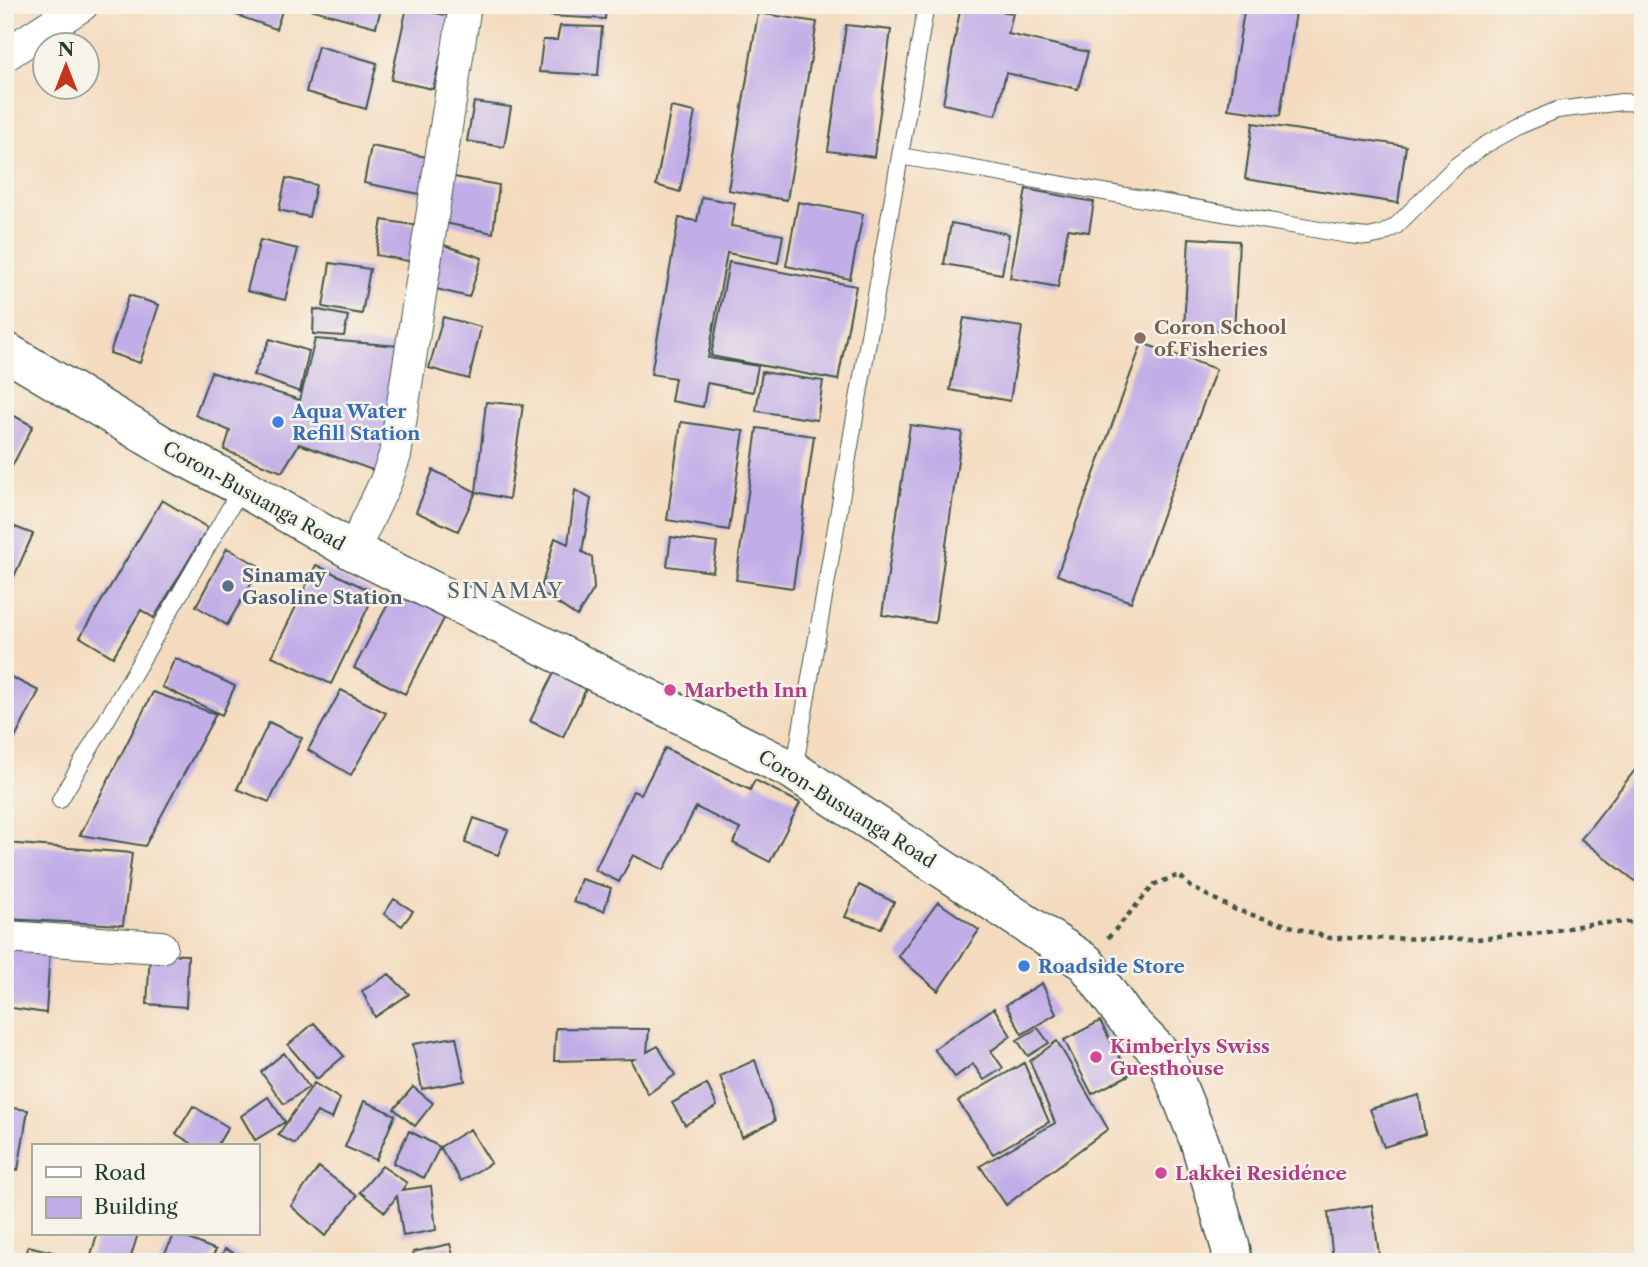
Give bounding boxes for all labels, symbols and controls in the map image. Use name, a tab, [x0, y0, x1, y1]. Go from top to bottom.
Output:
north arrow	[32, 32, 102, 102]
text: N	[58, 38, 74, 61]
place label: Coron School of Fisheries	[1154, 316, 1287, 361]
marker: Coron School of Fisheries	[1132, 330, 1148, 346]
place label: Aqua Water Refill Station	[291, 400, 420, 445]
marker: Aqua Water Refill Station	[270, 414, 286, 430]
street label: Coron-Busuanga Road	[159, 436, 350, 556]
place label: Sinamay Gasoline Station	[242, 564, 403, 609]
marker: Sinamay Gasoline Station	[220, 578, 236, 594]
district label: SINAMAY	[447, 578, 565, 603]
place label: Marbeth Inn	[684, 679, 808, 702]
marker: Marbeth Inn	[662, 682, 678, 698]
street label: Coron-Busuanga Road	[754, 745, 940, 873]
place label: Roadside Store	[1038, 955, 1185, 978]
marker: Roadside Store	[1016, 958, 1032, 974]
place label: Kimberlys Swiss Guesthouse	[1110, 1035, 1270, 1080]
marker: Kimberlys Swiss Guesthouse	[1088, 1049, 1104, 1065]
legend	[32, 1144, 259, 1236]
text: Road	[94, 1160, 146, 1185]
place label: Lakkei Residénce	[1175, 1162, 1347, 1185]
marker: Lakkei Residénce	[1153, 1165, 1169, 1181]
text: Building	[94, 1194, 179, 1219]

